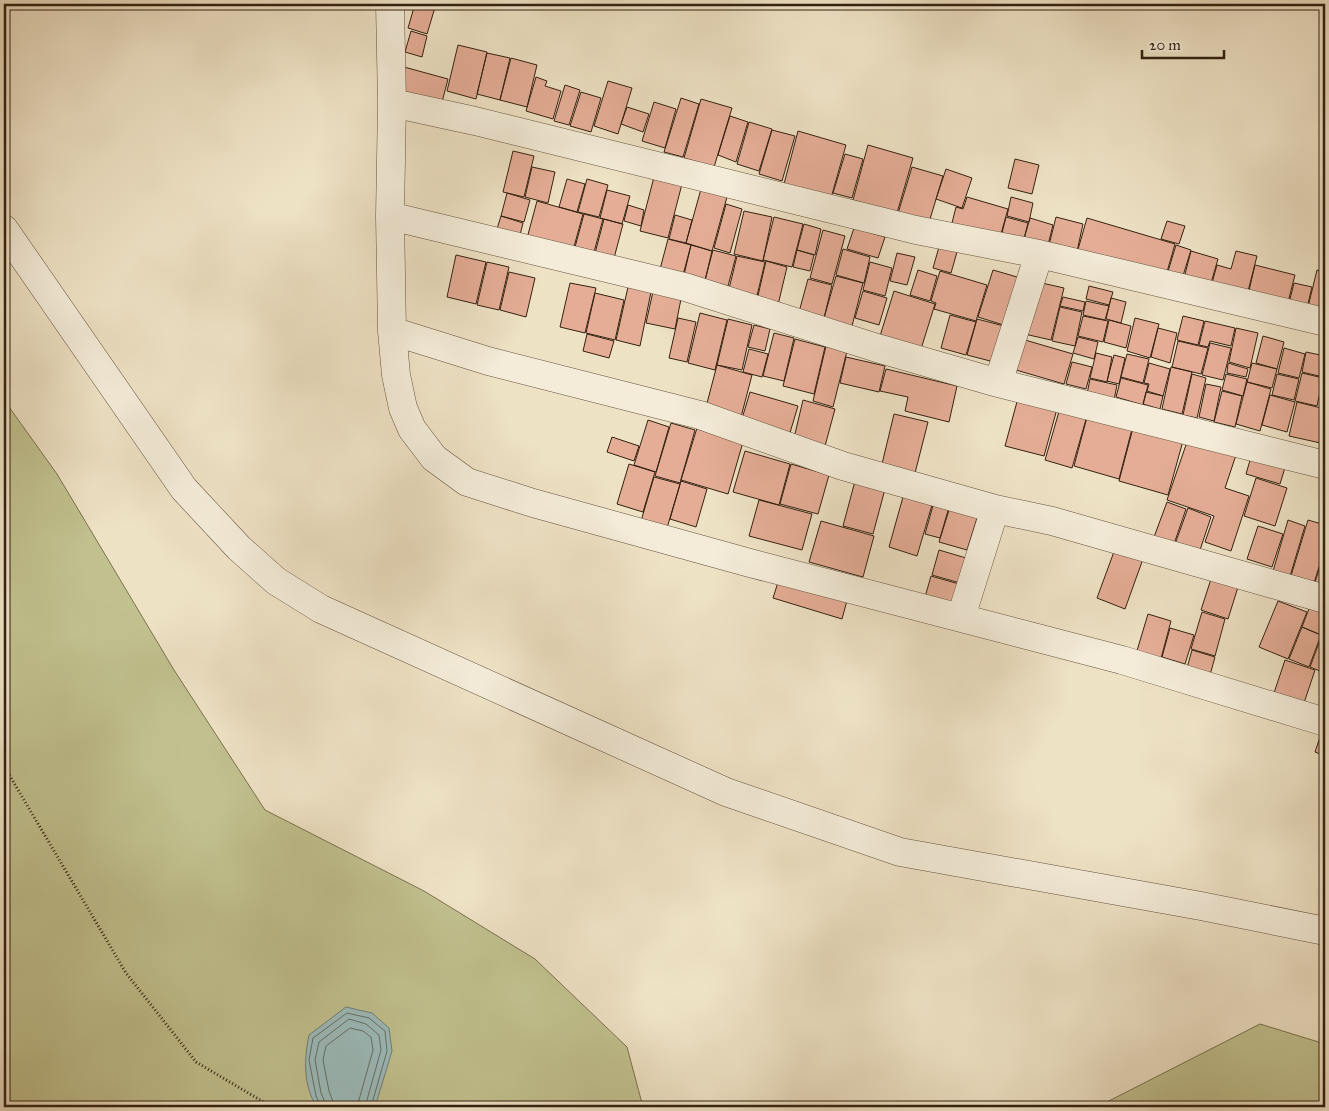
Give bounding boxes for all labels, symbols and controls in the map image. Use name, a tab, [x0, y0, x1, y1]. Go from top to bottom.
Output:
scale bar	[1142, 28, 1224, 60]
text: 20 m	[1149, 36, 1181, 54]

